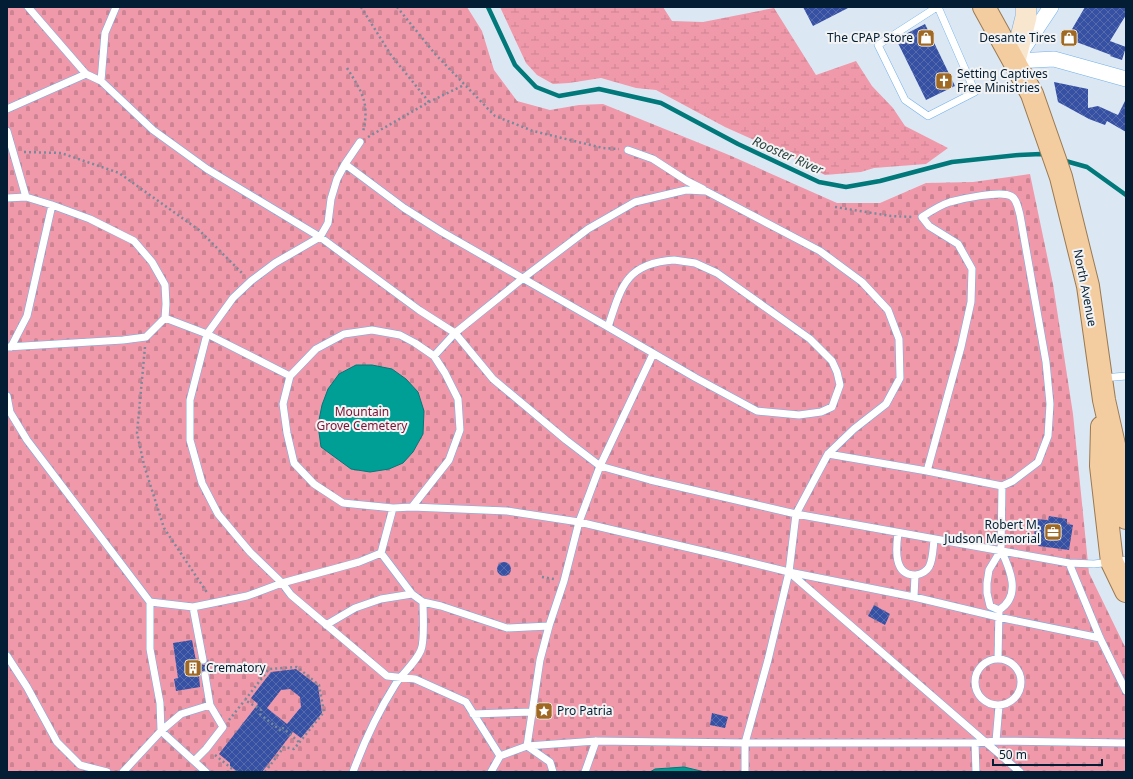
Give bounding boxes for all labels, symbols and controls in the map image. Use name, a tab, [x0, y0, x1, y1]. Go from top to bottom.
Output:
shop icon: The CPAP Store	[916, 28, 936, 48]
shop icon: Desante Tires	[1059, 28, 1079, 48]
place label: The CPAP Store	[827, 29, 913, 46]
place label: Desante Tires	[979, 29, 1056, 46]
place label: Setting Captives Free Ministries	[957, 65, 1048, 96]
church icon: Setting Captives Free Ministries	[934, 71, 954, 91]
water label: Rooster River	[750, 131, 827, 179]
street label: North Avenue	[1070, 248, 1101, 328]
park label: Mountain Grove Cemetery	[317, 403, 408, 434]
place label: Robert M. Judson Memorial	[943, 516, 1040, 547]
office icon: Robert M. Judson Memorial	[1043, 522, 1063, 542]
building icon: Crematory	[183, 658, 203, 678]
place label: Crematory	[206, 659, 267, 676]
place icon: Pro Patria	[534, 701, 554, 721]
place label: Pro Patria	[557, 702, 612, 719]
scale bar	[993, 741, 1102, 767]
text: 50 m	[999, 746, 1027, 763]

